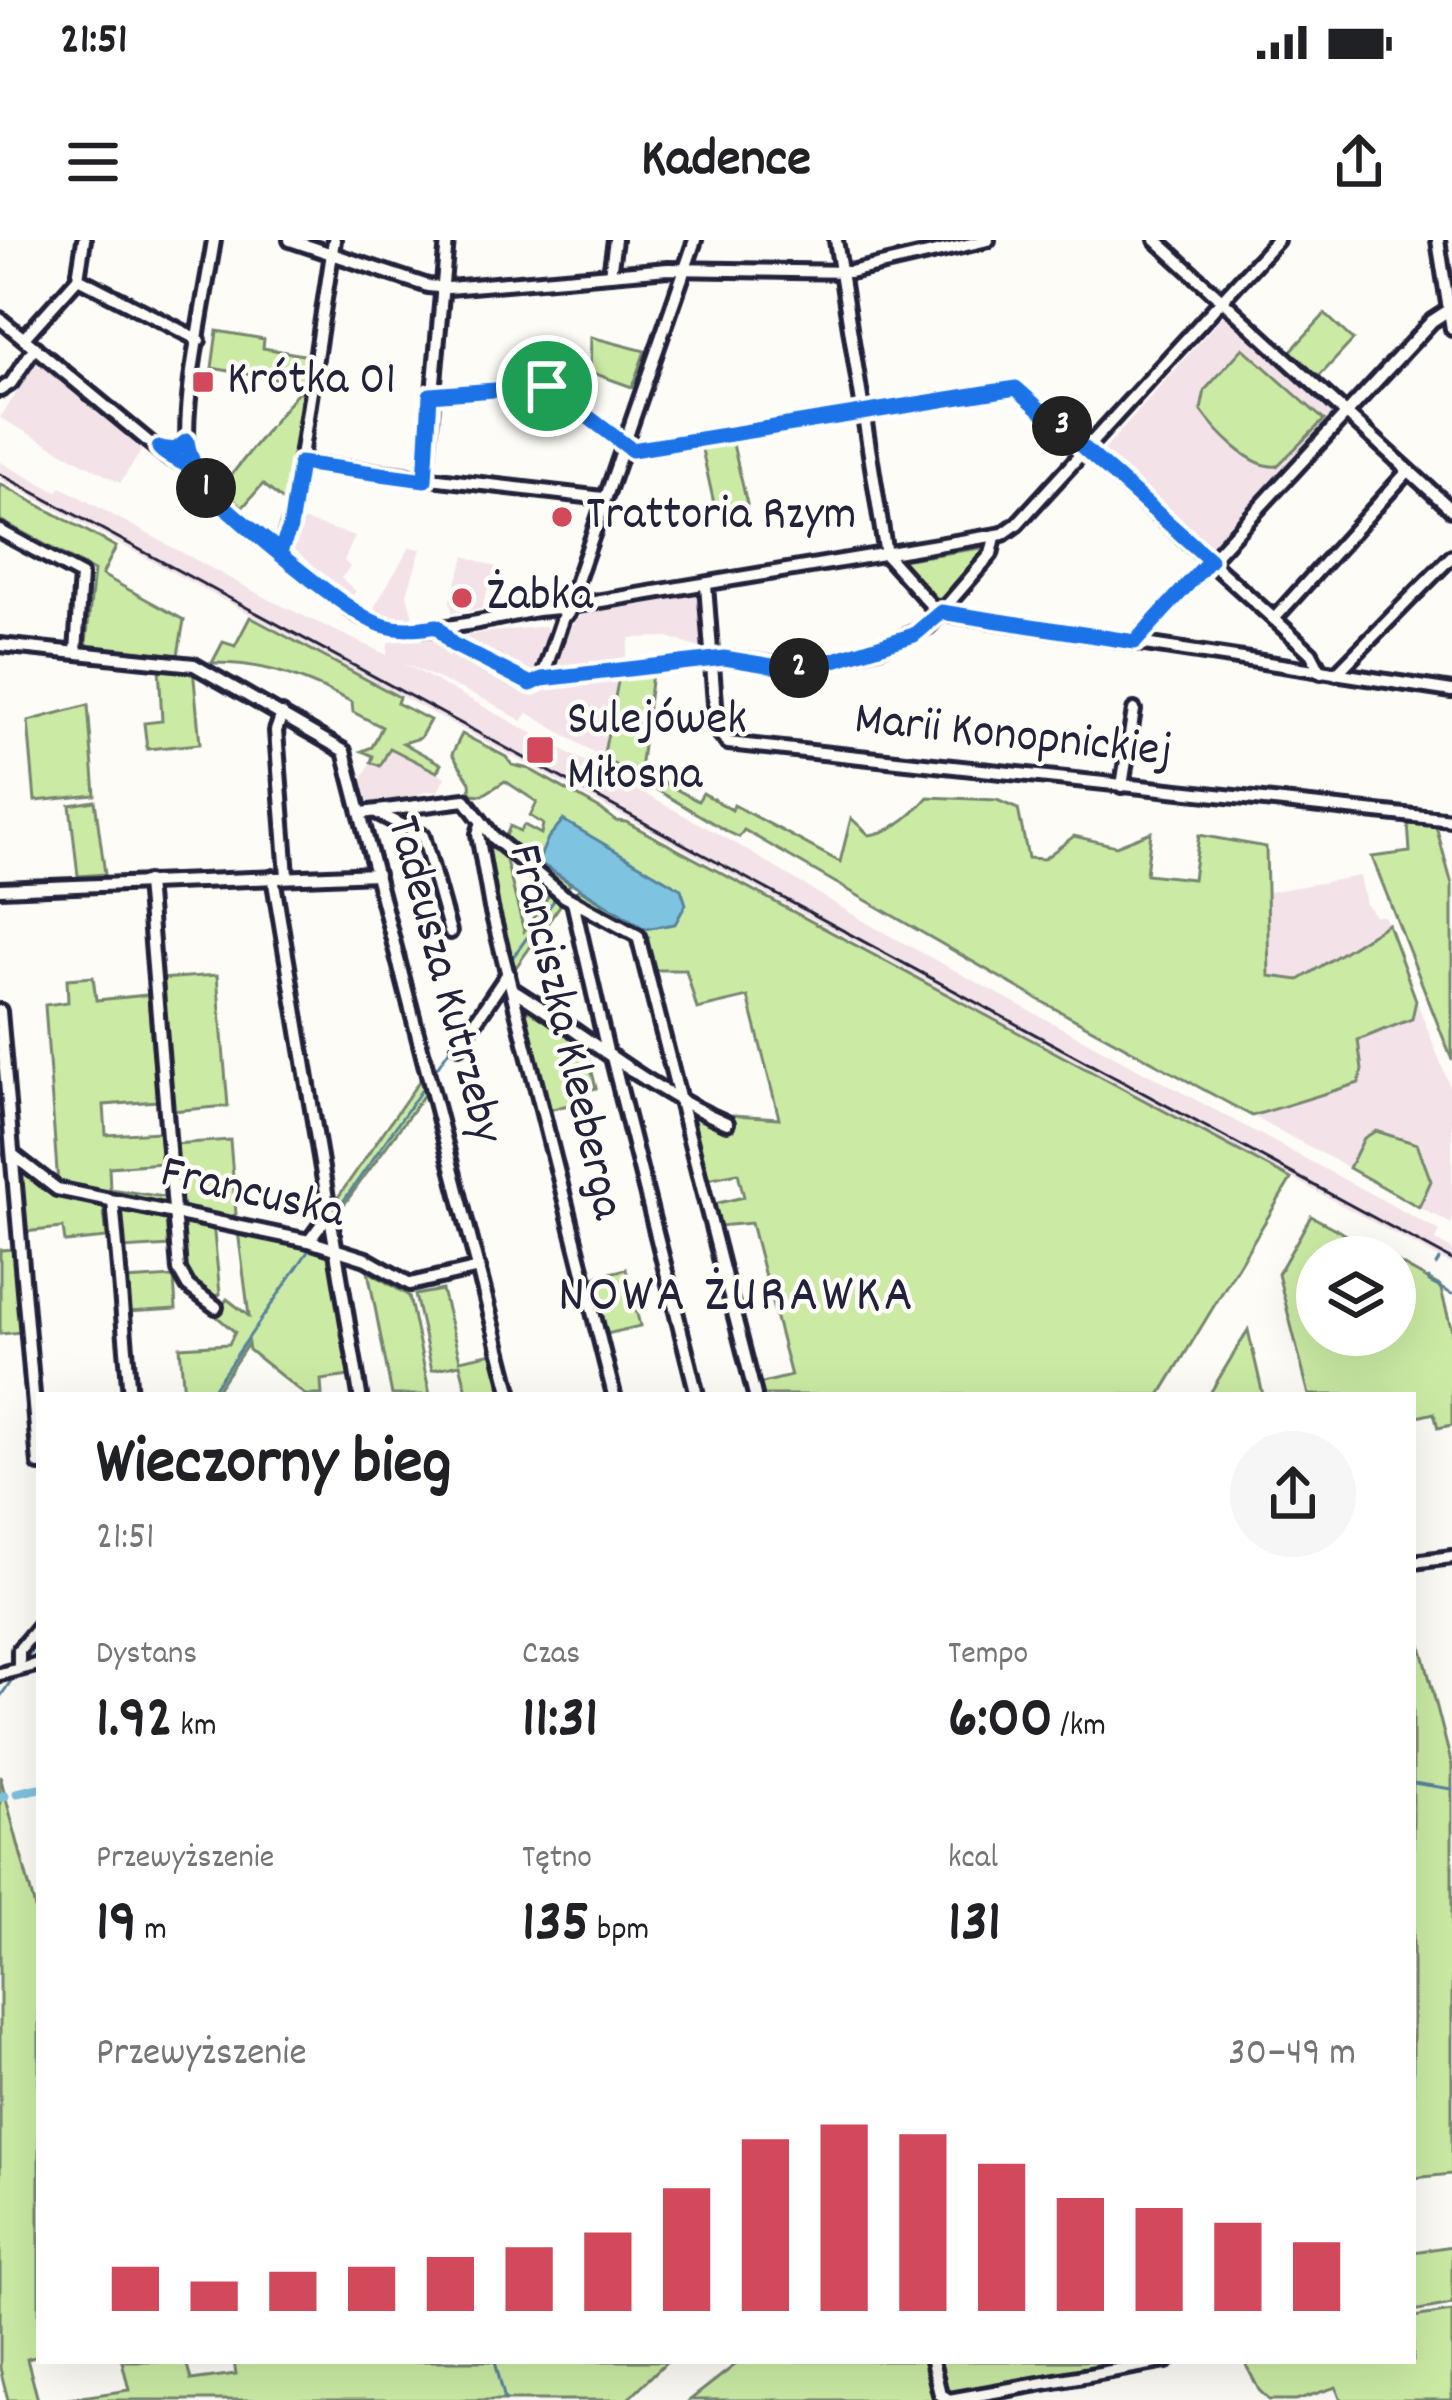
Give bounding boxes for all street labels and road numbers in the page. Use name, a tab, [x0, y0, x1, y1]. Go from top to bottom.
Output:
street label: Marii Konopnickiej	[851, 687, 1175, 789]
street label: Tadeusza Kutrzeby	[365, 809, 519, 1153]
street label: Franciszka Kleeberga	[486, 838, 640, 1228]
street label: Francuska	[153, 1140, 352, 1250]

